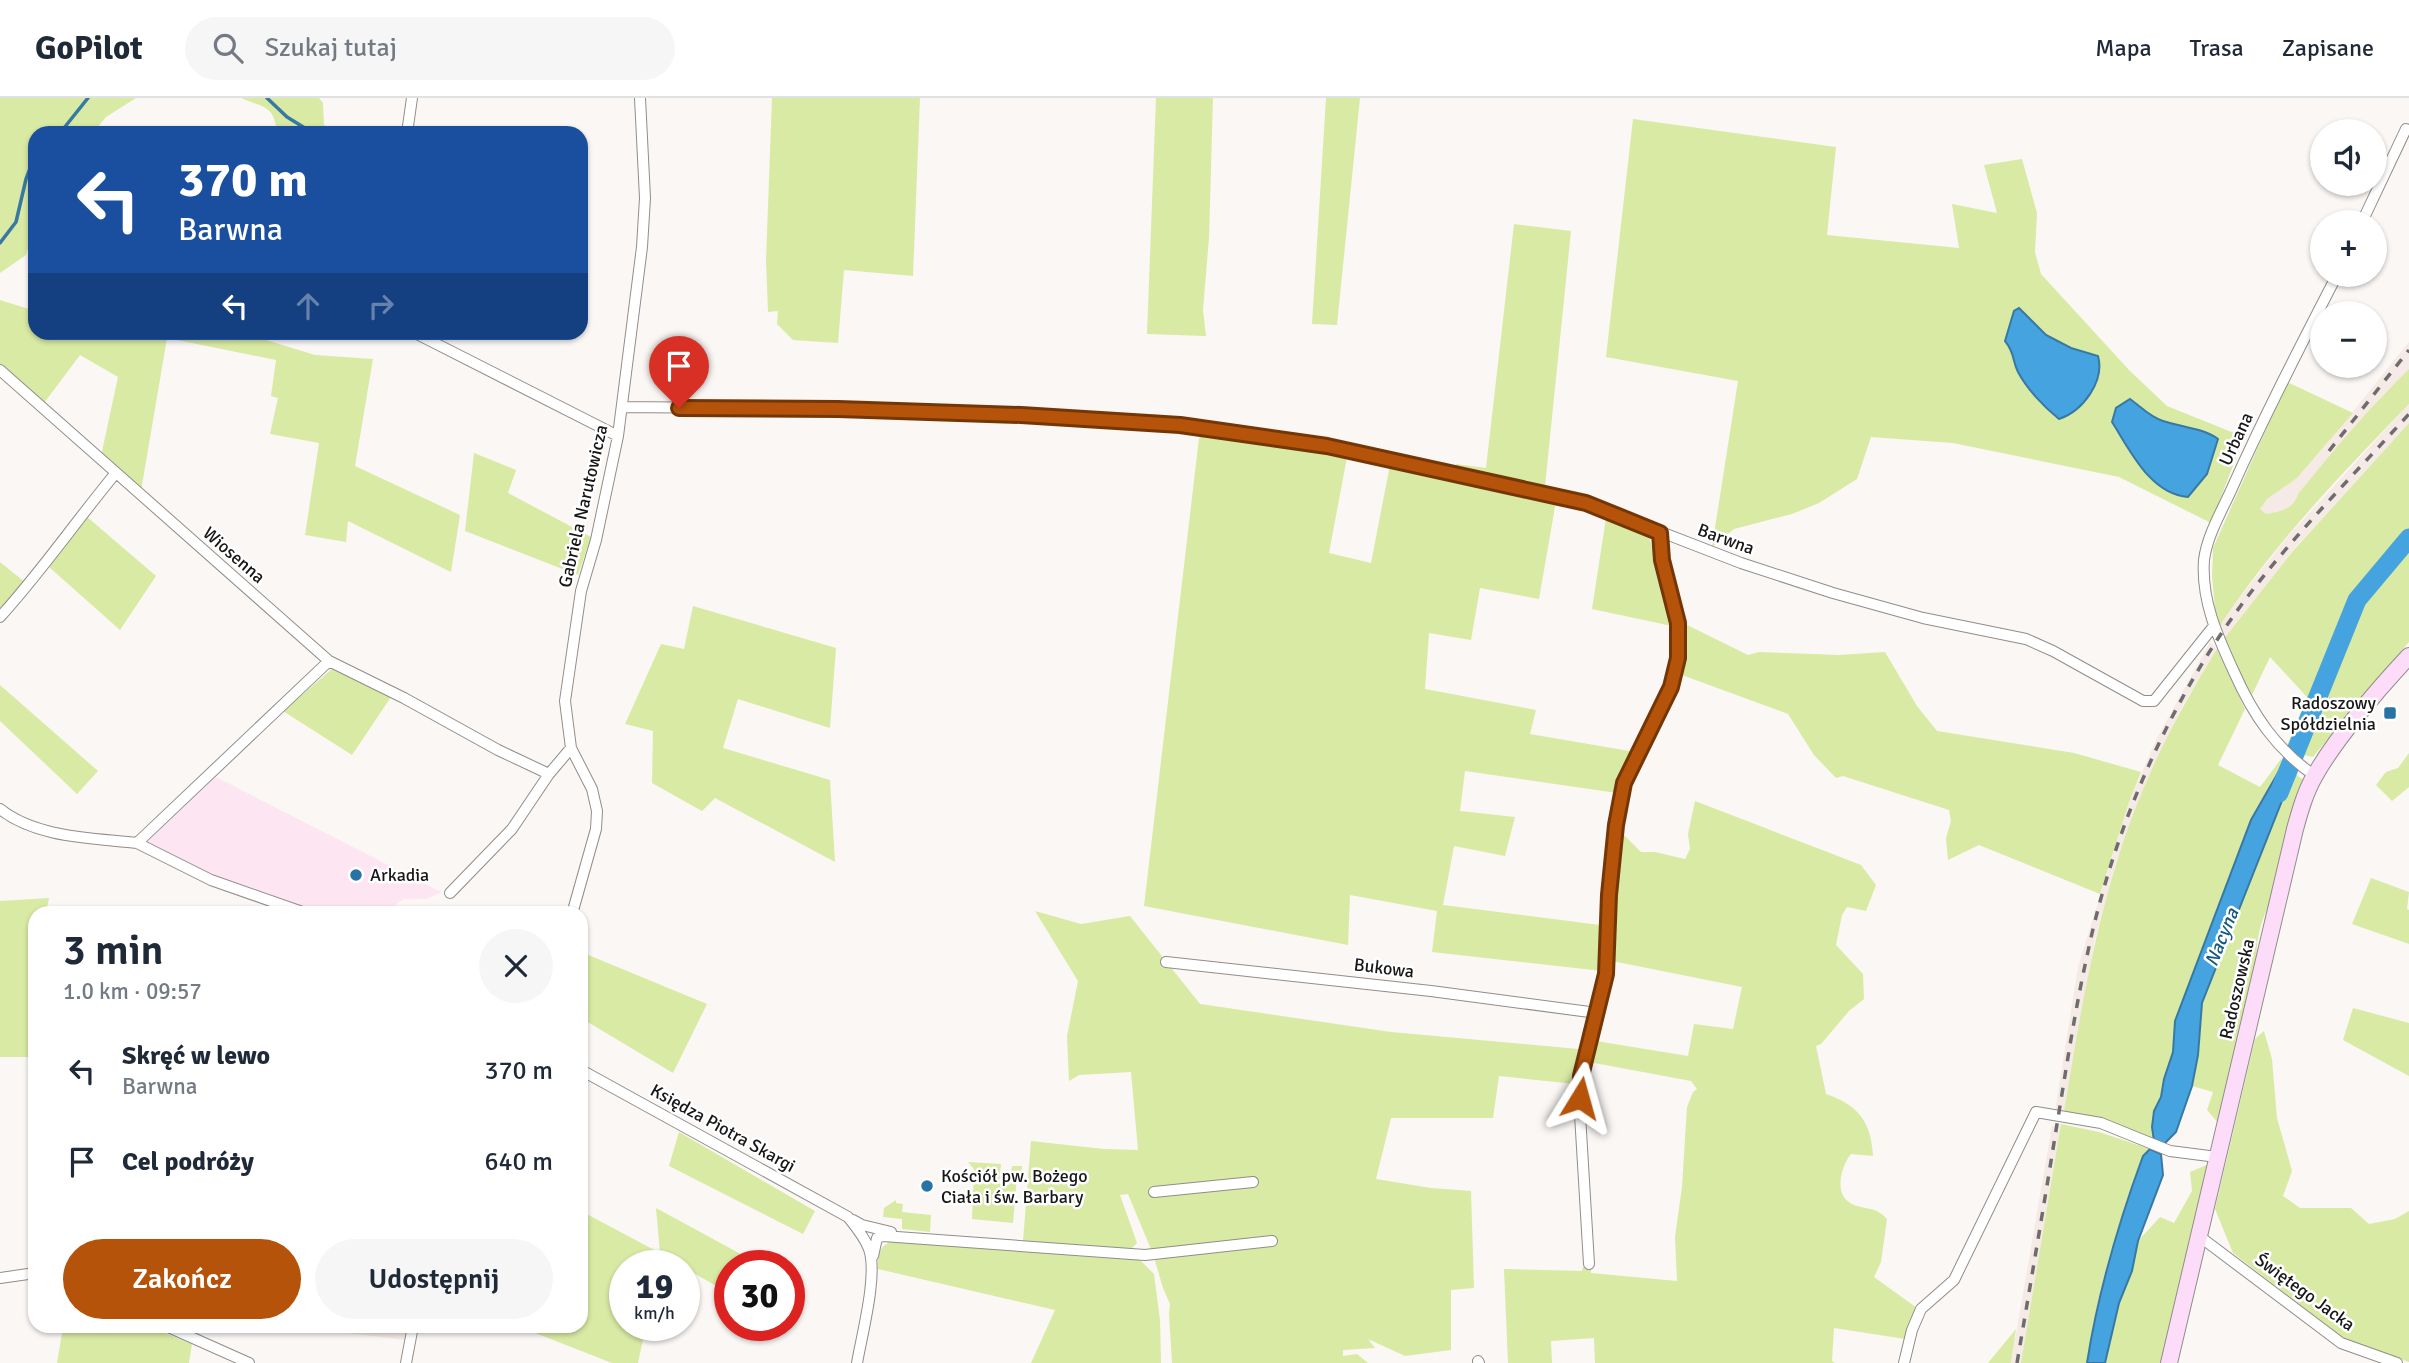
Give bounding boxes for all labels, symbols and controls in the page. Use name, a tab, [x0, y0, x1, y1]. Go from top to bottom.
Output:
search box	[185, 17, 675, 80]
text: GoPilot	[35, 28, 143, 69]
icon: search	[209, 29, 247, 67]
text: Szukaj tutaj	[265, 32, 397, 64]
text: Mapa	[2095, 33, 2152, 63]
text: Trasa	[2190, 33, 2244, 63]
text: Zapisane	[2282, 33, 2374, 63]
map controls	[2310, 119, 2387, 378]
button: sound	[2310, 119, 2387, 196]
text: 370 m	[178, 150, 308, 210]
icon: left	[63, 154, 154, 245]
text: Barwna	[178, 210, 283, 249]
button: +	[2310, 210, 2387, 287]
icon: left	[216, 287, 254, 325]
icon: ahead	[289, 287, 327, 325]
icon: right	[362, 287, 400, 325]
button: −	[2310, 301, 2387, 378]
pin	[649, 336, 709, 408]
icon: arrive	[660, 347, 698, 385]
street label: Urbana	[2214, 409, 2258, 469]
street label: Gabriela Narutowicza	[554, 422, 612, 590]
street label: Barwna	[1695, 519, 1757, 559]
street label: Wiosenna	[198, 522, 270, 588]
place label: Radoszowy Spółdzielnia	[2281, 692, 2377, 735]
marker: Radoszowy Spółdzielnia	[2382, 705, 2398, 721]
place label: Arkadia	[370, 864, 429, 886]
marker: Arkadia	[348, 867, 364, 883]
water label: Nacyna	[2200, 904, 2245, 970]
text: 3 min	[63, 925, 164, 976]
button: close	[479, 929, 553, 1003]
street label: Radoszowska	[2215, 937, 2259, 1041]
street label: Bukowa	[1353, 953, 1415, 983]
text: 1.0 km · 09:57	[63, 977, 202, 1006]
text: Skręć w lewo	[122, 1040, 270, 1072]
icon: left	[63, 1052, 101, 1090]
text: 370 m	[484, 1055, 553, 1087]
position arrow	[1543, 1061, 1617, 1135]
text: Barwna	[122, 1072, 197, 1101]
street label: Księdza Piotra Skargi	[647, 1079, 799, 1177]
icon: arrive	[63, 1143, 101, 1181]
text: Cel podróży	[122, 1146, 254, 1178]
text: 640 m	[484, 1146, 553, 1178]
place label: Kościół pw. Bożego Ciała i św. Barbary	[941, 1165, 1088, 1208]
marker: Kościół pw. Bożego Ciała i św. Barbary	[919, 1178, 935, 1194]
button: Zakończ	[63, 1239, 301, 1319]
button: Udostępnij	[315, 1239, 553, 1319]
street label: Świętego Jacka	[2251, 1248, 2359, 1336]
speed limit sign: 30	[714, 1250, 805, 1341]
text: 19	[636, 1265, 673, 1308]
text: km/h	[634, 1302, 675, 1324]

